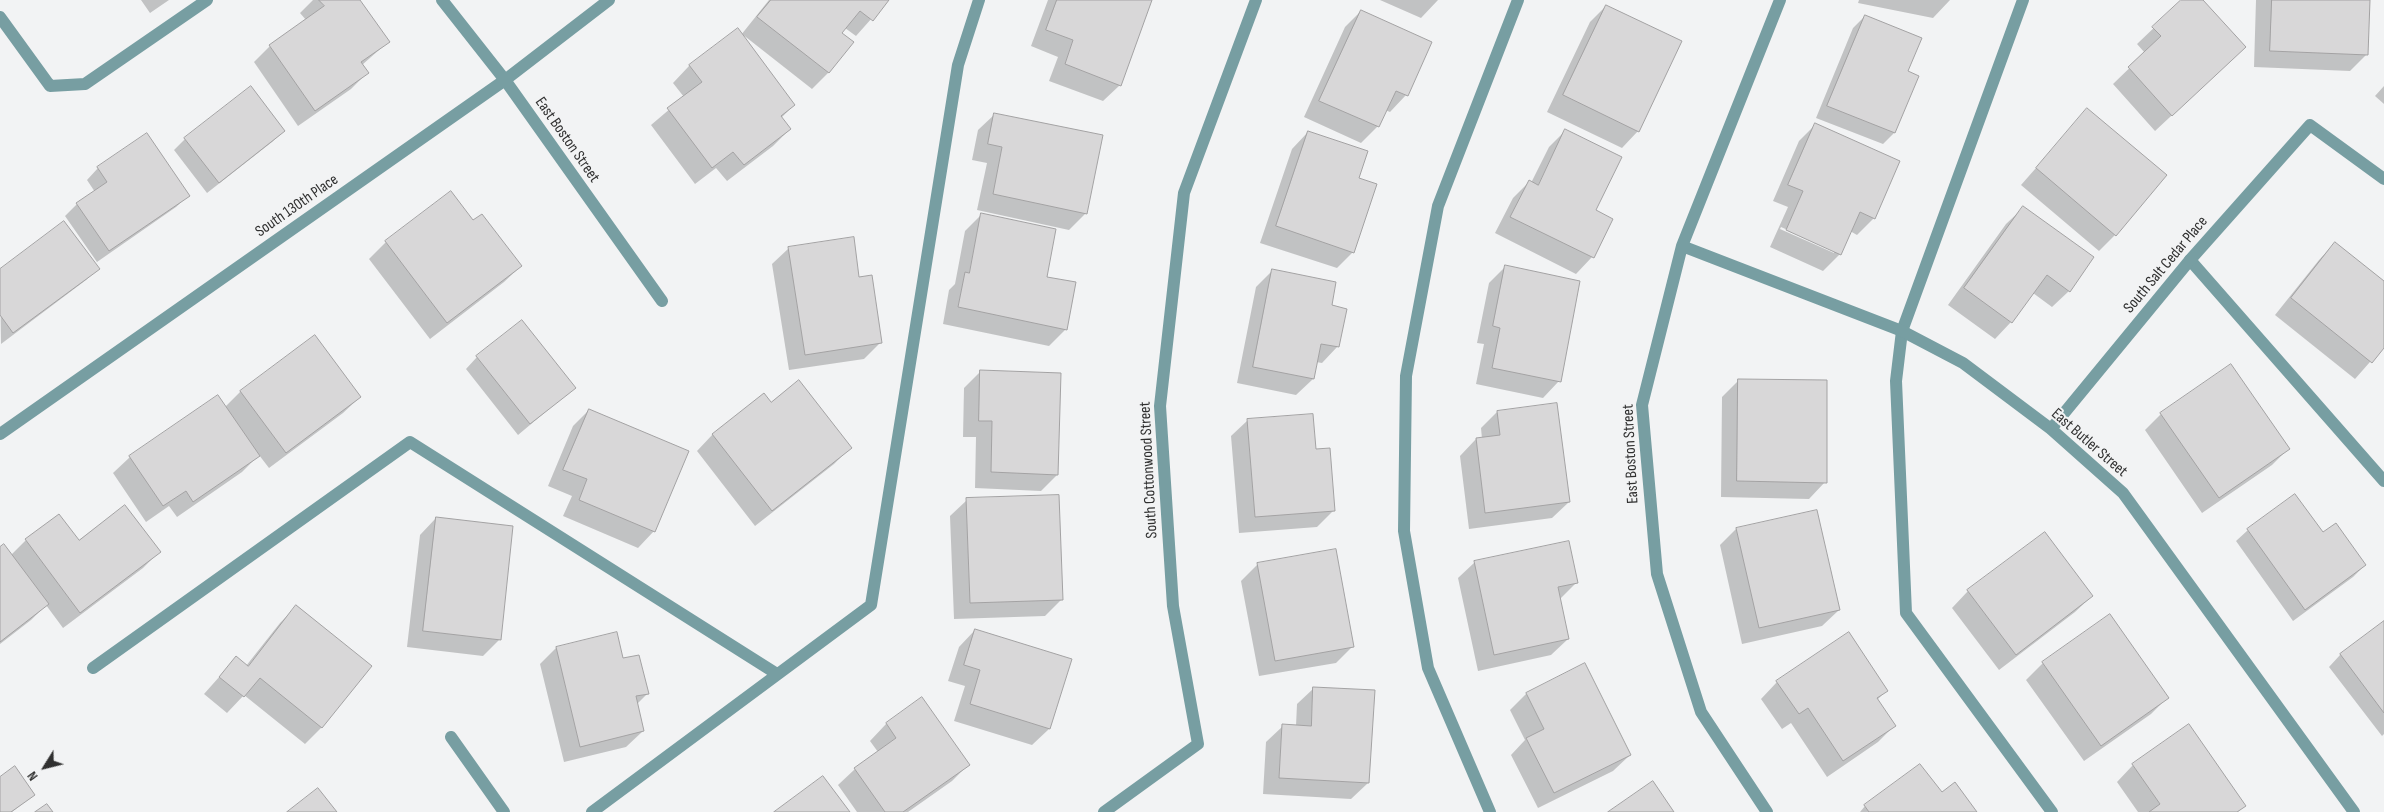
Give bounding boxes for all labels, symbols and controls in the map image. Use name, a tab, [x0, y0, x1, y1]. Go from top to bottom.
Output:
street label: East Boston Street	[531, 94, 603, 186]
street label: South 130th Place	[252, 170, 342, 242]
street label: South Salt Cedar Place	[2120, 213, 2212, 317]
street label: South Cottonwood Street	[1136, 401, 1162, 539]
street label: East Boston Street	[1619, 404, 1643, 504]
street label: East Butler Street	[2047, 405, 2131, 481]
north arrow	[20, 742, 70, 792]
text: N	[23, 768, 42, 784]

